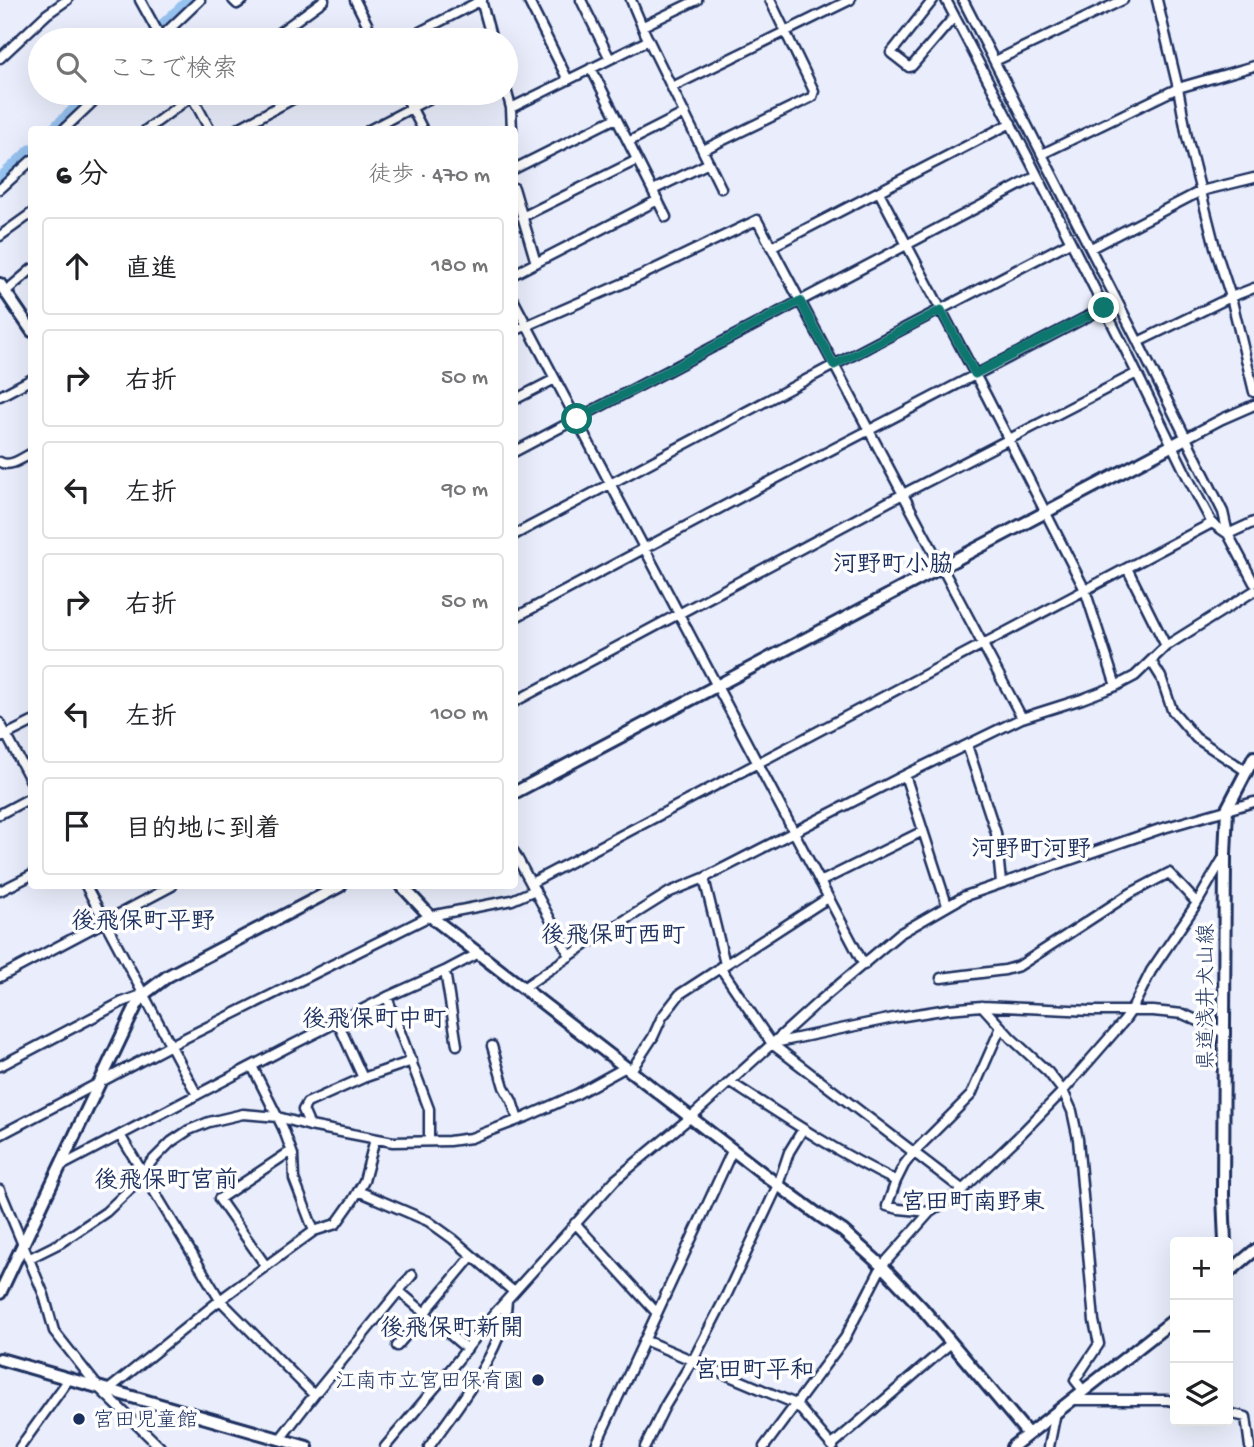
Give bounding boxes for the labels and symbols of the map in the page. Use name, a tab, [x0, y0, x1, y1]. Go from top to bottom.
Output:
route end	[1088, 292, 1119, 323]
route start	[561, 403, 592, 434]
district label: 河野町小脇	[833, 551, 953, 581]
district label: 河野町河野	[971, 837, 1091, 866]
district label: 後飛保町平野	[71, 908, 215, 938]
district label: 後飛保町西町	[541, 922, 685, 952]
street label: 県道浅井犬山線	[1194, 924, 1221, 1071]
district label: 後飛保町中町	[302, 1006, 446, 1036]
district label: 後飛保町宮前	[94, 1167, 238, 1197]
district label: 宮田町南野東	[901, 1189, 1045, 1219]
district label: 後飛保町新開	[380, 1315, 524, 1345]
district label: 宮田町平和	[694, 1357, 814, 1387]
place label: 江南市立宮田保育園	[335, 1369, 524, 1396]
marker: 江南市立宮田保育園	[530, 1372, 546, 1388]
place label: 宮田児童館	[93, 1408, 198, 1435]
marker: 宮田児童館	[71, 1411, 87, 1427]

